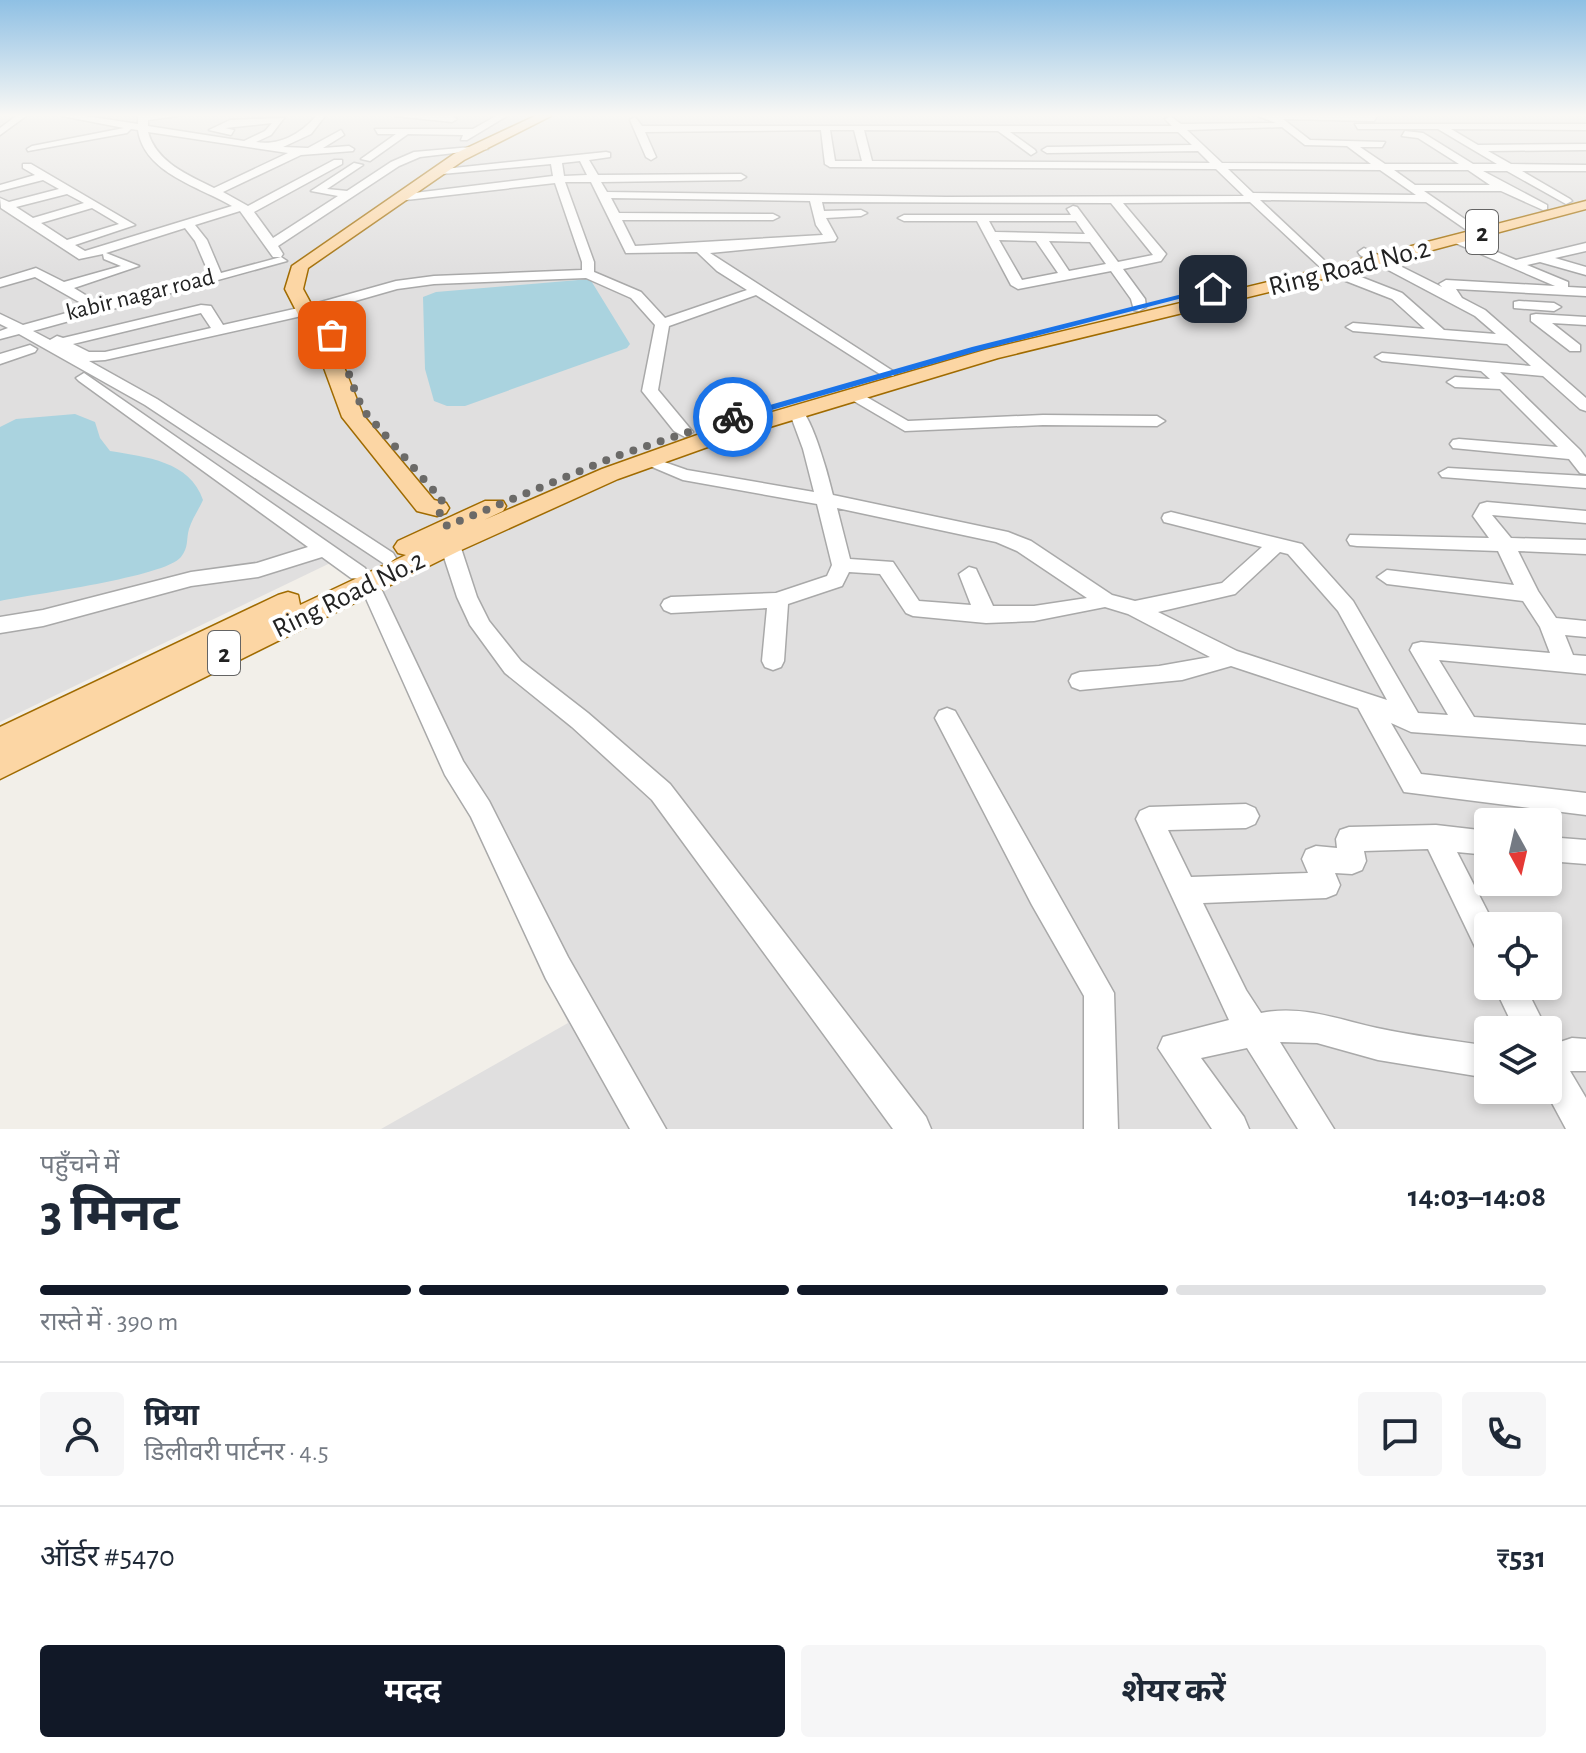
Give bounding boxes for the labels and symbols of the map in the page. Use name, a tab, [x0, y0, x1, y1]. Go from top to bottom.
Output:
road number: 2	[1466, 210, 1498, 254]
street label: Ring Road No.2	[1266, 234, 1433, 302]
pin	[1179, 255, 1247, 323]
street label: kabir nagar road	[64, 265, 217, 325]
pin	[298, 301, 366, 369]
courier	[693, 377, 773, 457]
street label: Ring Road No.2	[268, 546, 429, 644]
road number: 2	[208, 631, 240, 675]
north arrow	[1474, 808, 1562, 896]

